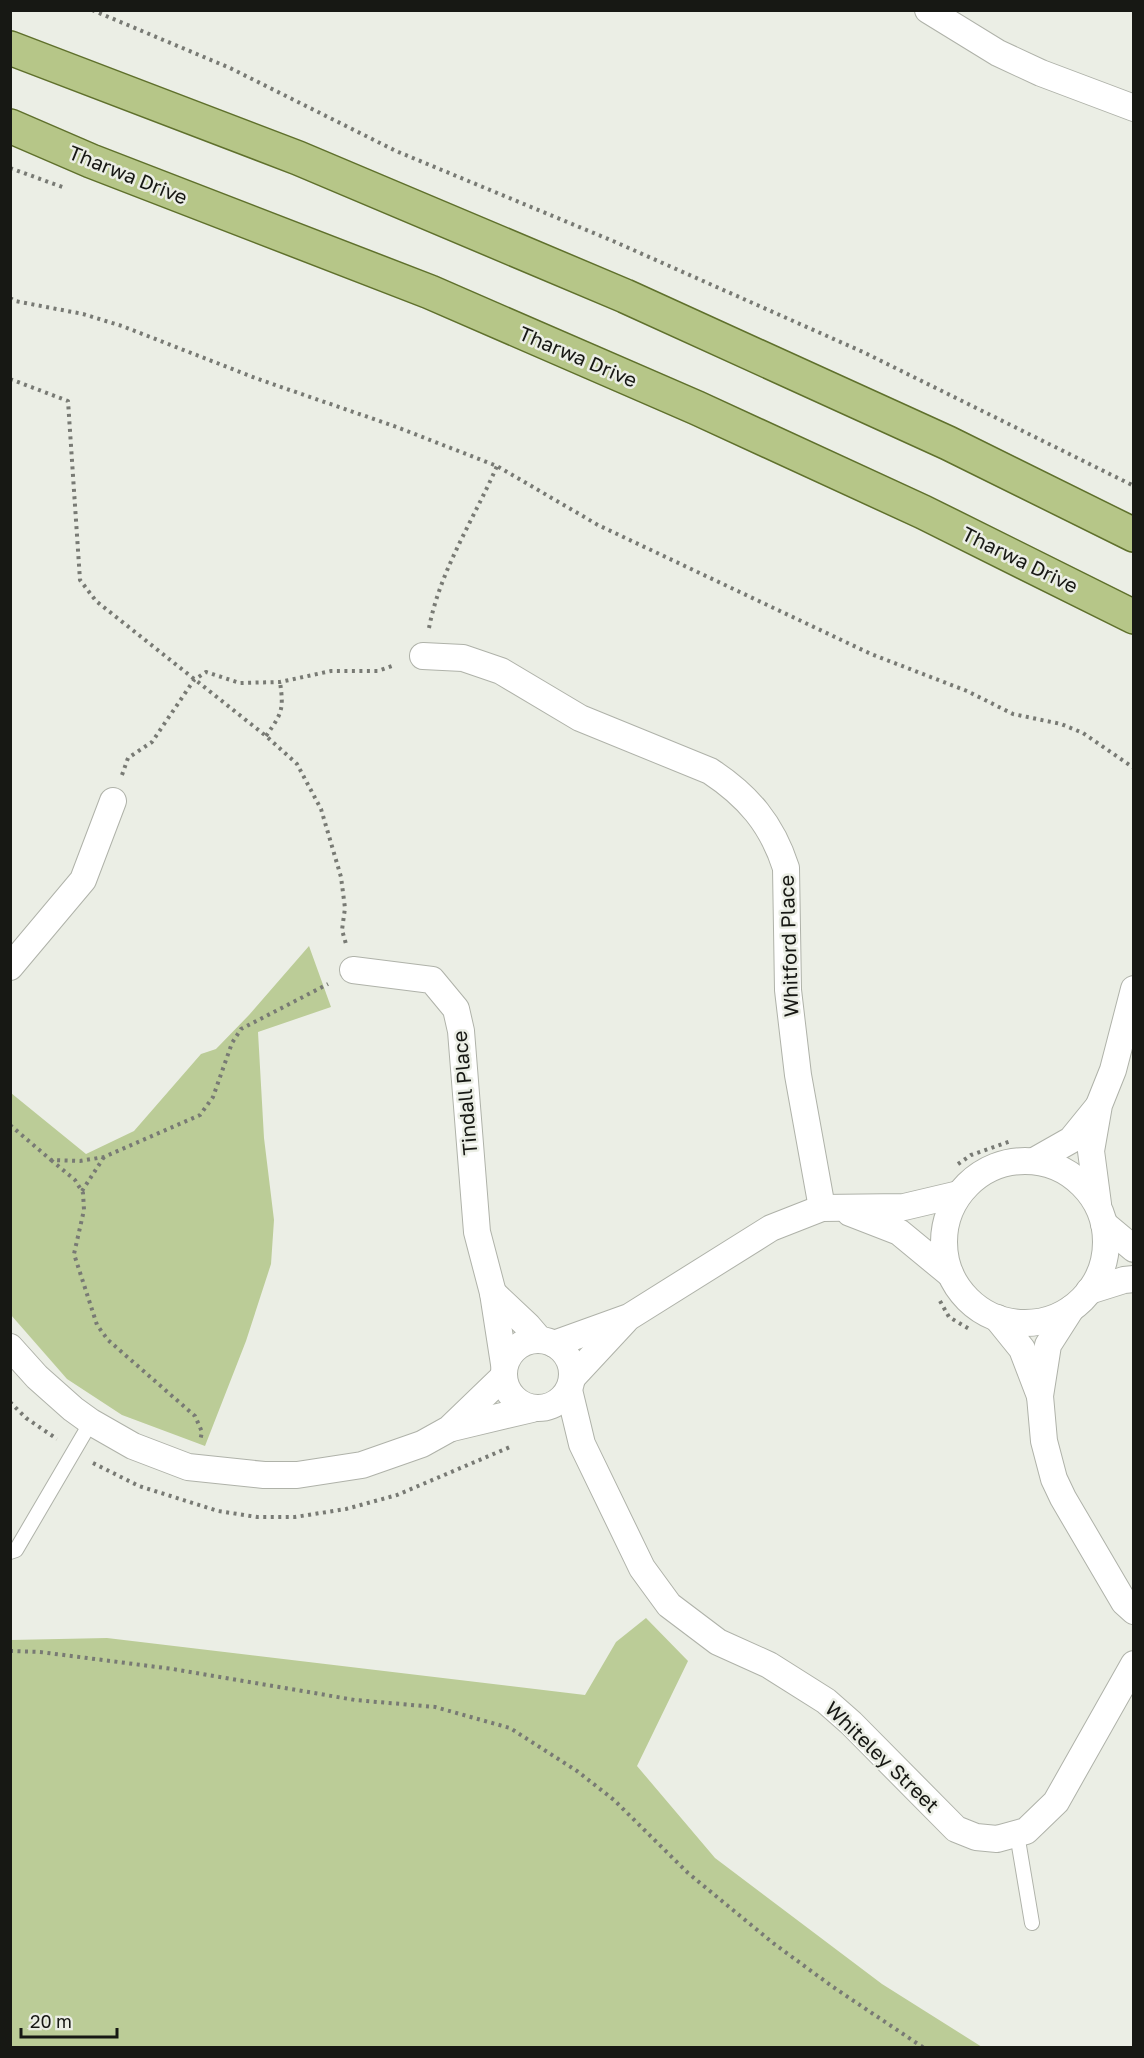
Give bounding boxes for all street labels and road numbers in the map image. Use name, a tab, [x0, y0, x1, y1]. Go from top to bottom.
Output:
street label: Tharwa Drive	[66, 139, 191, 209]
street label: Tharwa Drive	[516, 320, 641, 392]
street label: Tharwa Drive	[959, 521, 1082, 597]
street label: Whitford Place	[774, 875, 802, 1017]
street label: Tindall Place	[447, 1030, 481, 1156]
street label: Whiteley Street	[821, 1696, 945, 1817]

